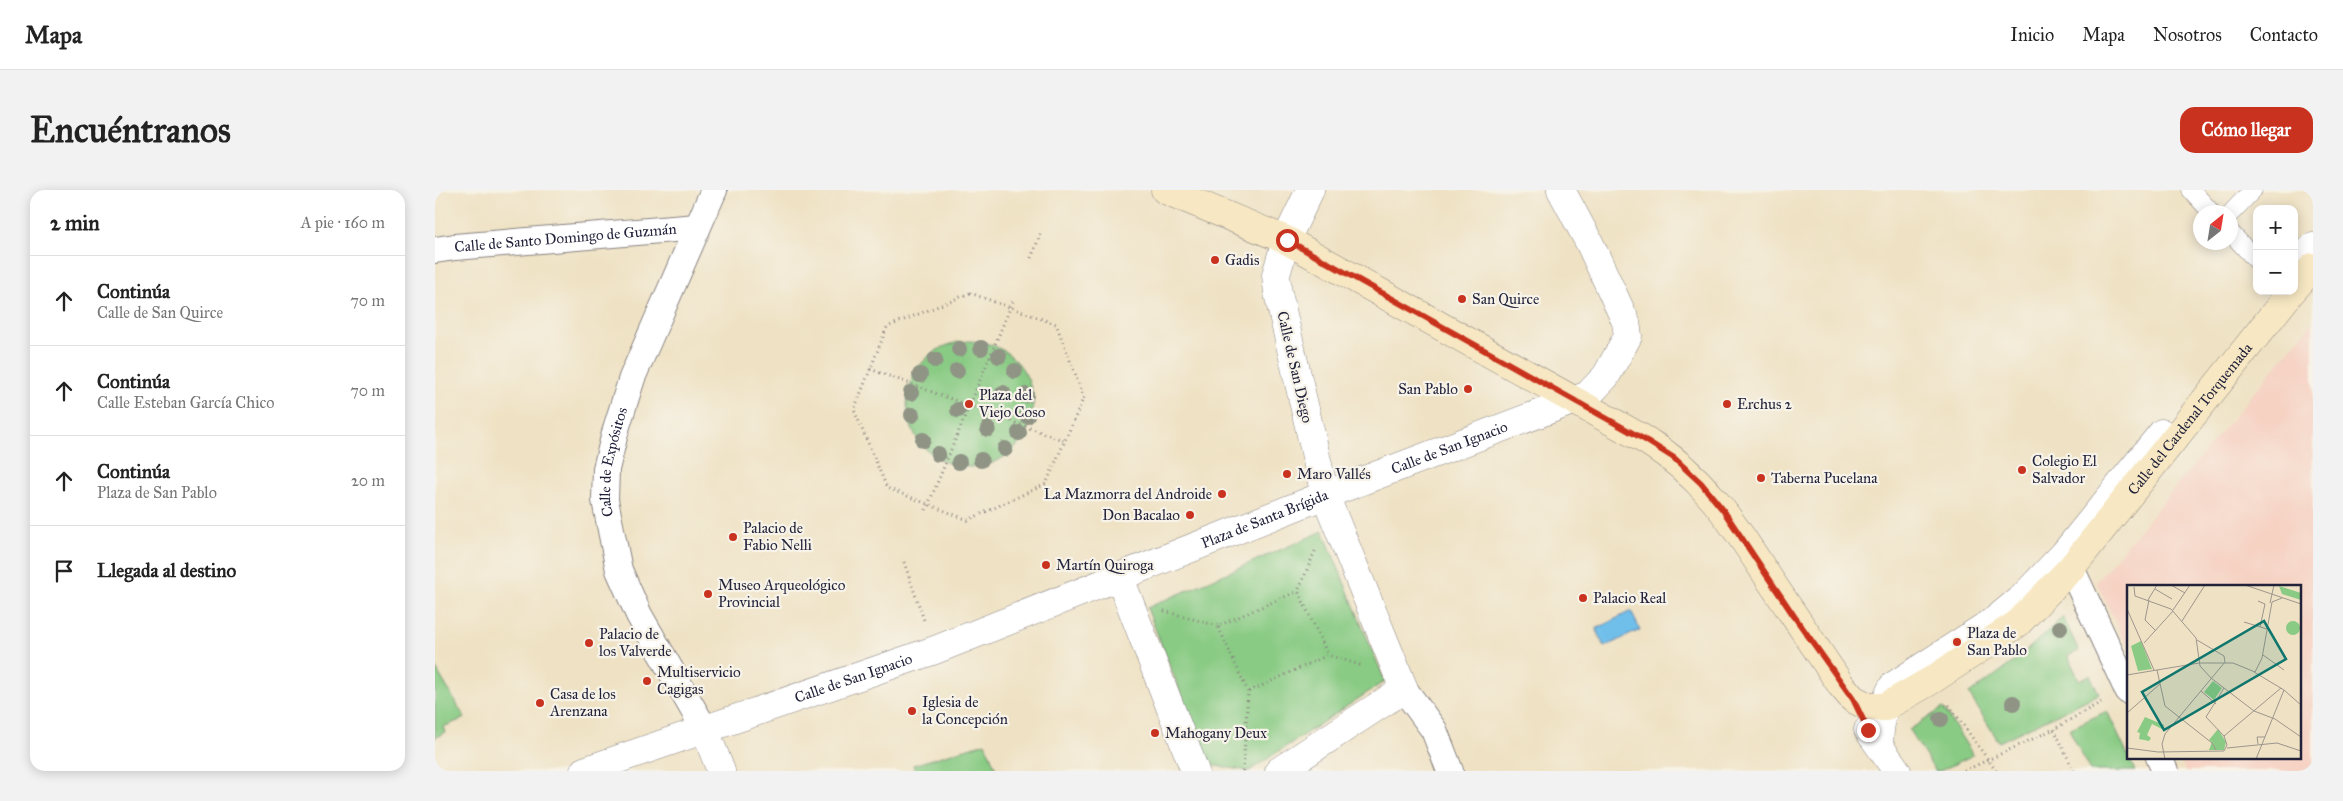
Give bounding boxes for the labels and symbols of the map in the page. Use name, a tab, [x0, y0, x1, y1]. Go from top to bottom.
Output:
north arrow	[2193, 205, 2238, 250]
street label: Calle de Santo Domingo de Guzmán	[454, 220, 677, 256]
route start	[1276, 229, 1299, 252]
place label: Gadis	[1225, 251, 1259, 269]
marker: Gadis	[1209, 254, 1221, 266]
place label: San Quirce	[1472, 290, 1539, 308]
marker: San Quirce	[1456, 293, 1468, 305]
street label: Calle de San Diego	[1273, 309, 1317, 425]
street label: Calle del Cardenal Torquemada	[2124, 339, 2256, 499]
place label: San Pablo	[1398, 380, 1458, 398]
marker: San Pablo	[1462, 383, 1474, 395]
place label: Plaza del Viejo Coso	[978, 386, 1046, 421]
place label: Erchus 2	[1737, 395, 1793, 413]
marker: Plaza del Viejo Coso	[963, 398, 975, 410]
marker: Erchus 2	[1721, 398, 1733, 410]
street label: Calle de Expósitos	[596, 405, 631, 519]
street label: Calle de San Ignacio	[1389, 417, 1511, 478]
place label: Colegio El Salvador	[2032, 452, 2098, 487]
marker: Colegio El Salvador	[2016, 464, 2028, 476]
place label: Maro Vallés	[1297, 465, 1371, 483]
marker: Maro Vallés	[1281, 468, 1293, 480]
place label: Taberna Pucelana	[1771, 469, 1878, 487]
marker: Taberna Pucelana	[1755, 472, 1767, 484]
place label: La Mazmorra del Androide	[1044, 485, 1212, 503]
street label: Plaza de Santa Brígida	[1199, 485, 1331, 552]
marker: La Mazmorra del Androide	[1216, 488, 1228, 500]
place label: Don Bacalao	[1102, 506, 1180, 524]
marker: Don Bacalao	[1184, 509, 1196, 521]
place label: Palacio de Fabio Nelli	[743, 519, 812, 554]
marker: Palacio de Fabio Nelli	[727, 531, 739, 543]
place label: Martín Quiroga	[1056, 556, 1154, 574]
marker: Martín Quiroga	[1040, 559, 1052, 571]
place label: Museo Arqueológico Provincial	[718, 576, 846, 611]
inset map	[2127, 585, 2301, 758]
marker: Museo Arqueológico Provincial	[702, 588, 714, 600]
place label: Palacio Real	[1593, 589, 1667, 607]
marker: Palacio Real	[1577, 592, 1589, 604]
place label: Plaza de San Pablo	[1967, 624, 2027, 659]
place label: Palacio de los Valverde	[599, 625, 671, 660]
marker: Plaza de San Pablo	[1951, 636, 1963, 648]
marker: Palacio de los Valverde	[583, 637, 595, 649]
street label: Calle de San Ignacio	[792, 649, 915, 707]
place label: Multiservicio Cagigas	[657, 663, 741, 698]
marker: Multiservicio Cagigas	[641, 675, 653, 687]
place label: Casa de los Arenzana	[549, 685, 616, 720]
place label: Iglesia de la Concepción	[922, 693, 1008, 728]
marker: Casa de los Arenzana	[534, 697, 546, 709]
marker: Iglesia de la Concepción	[906, 705, 918, 717]
route end	[1857, 719, 1880, 742]
place label: Mahogany Deux	[1165, 724, 1267, 742]
marker: Mahogany Deux	[1149, 727, 1161, 739]

